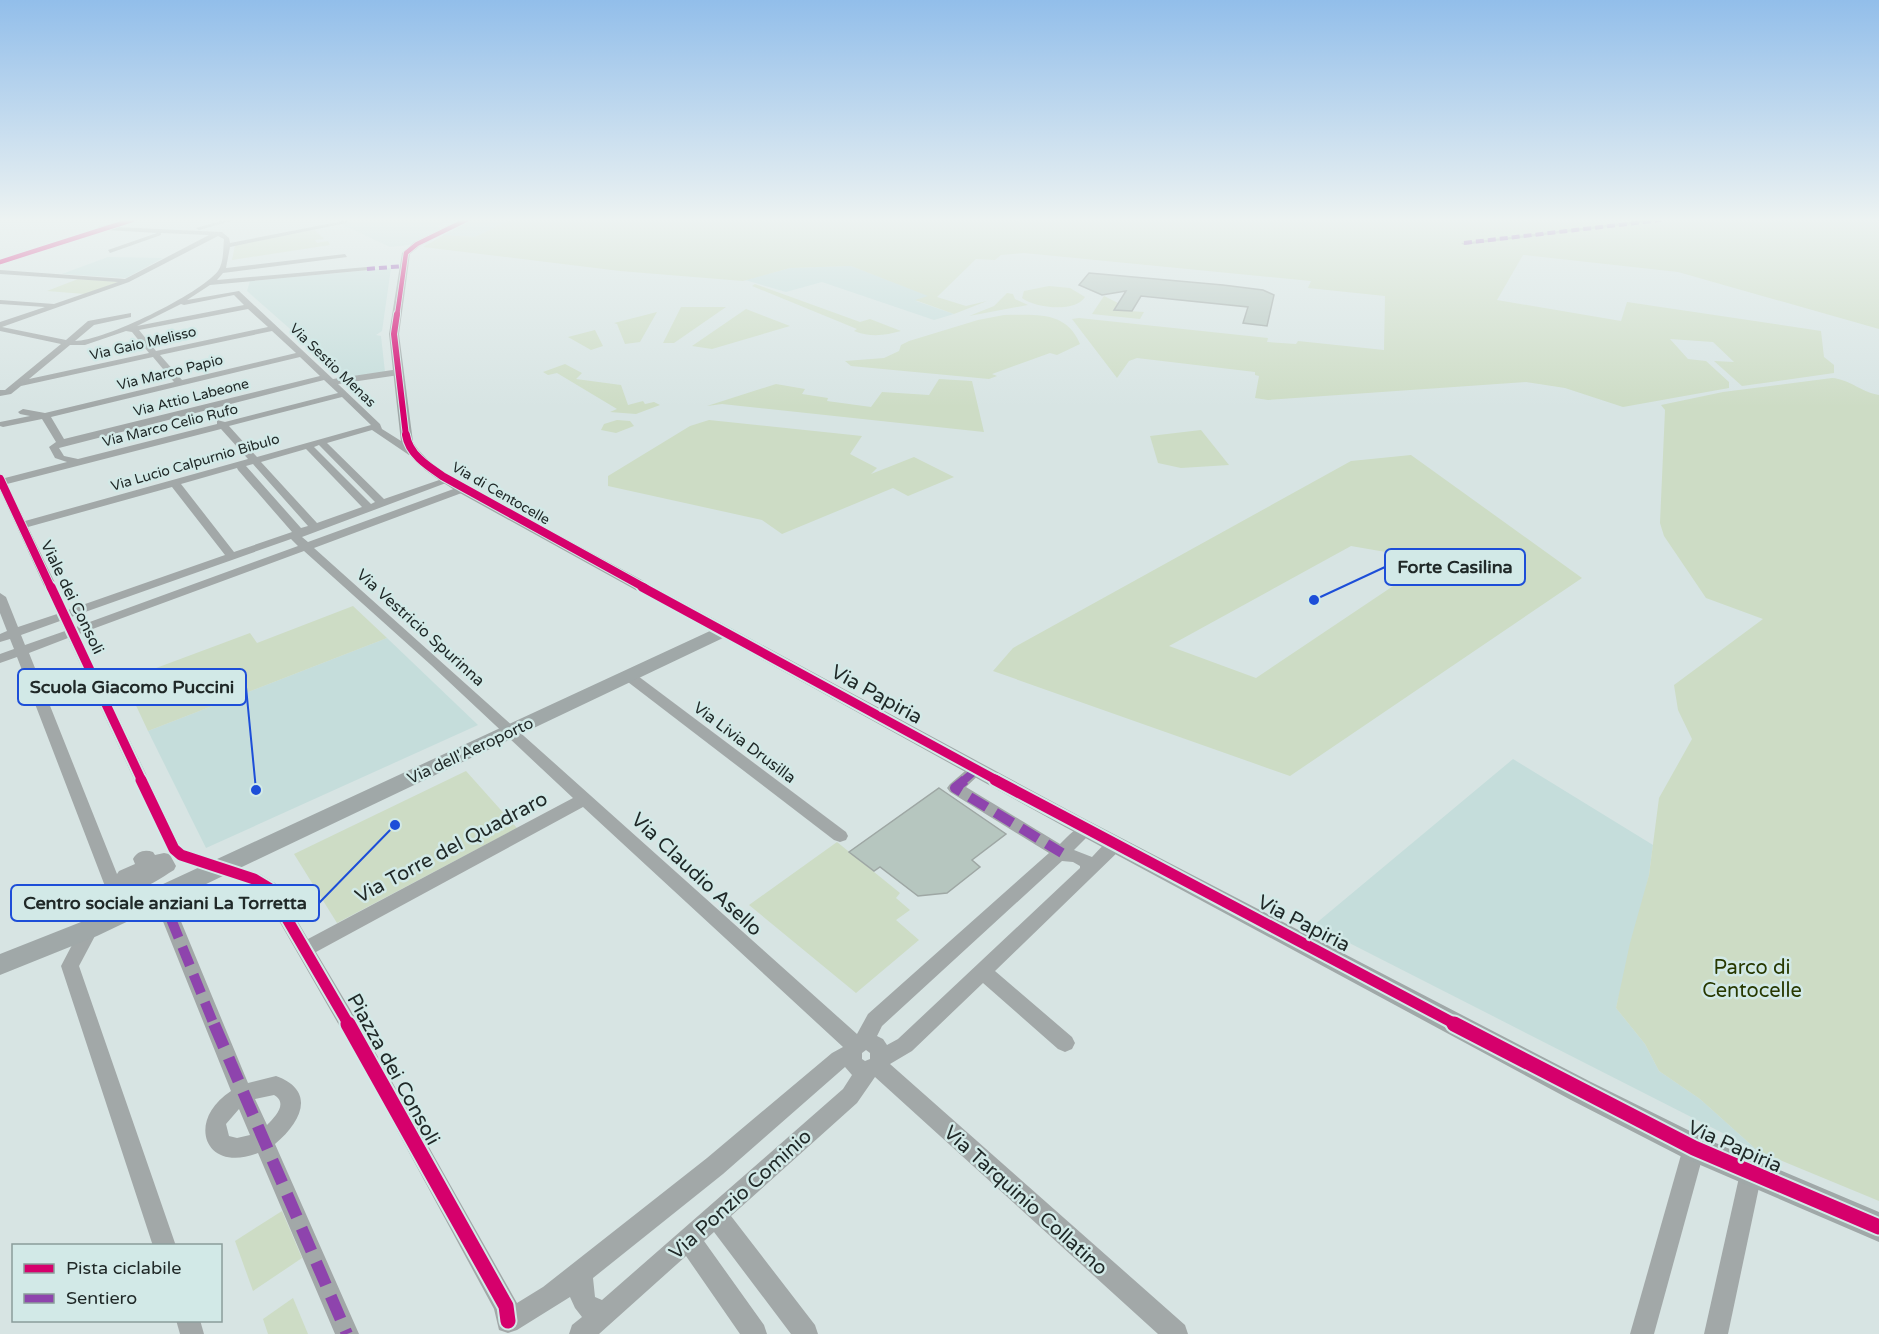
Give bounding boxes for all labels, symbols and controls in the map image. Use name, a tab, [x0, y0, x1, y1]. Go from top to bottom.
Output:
street label: Via Sestio Menas	[286, 320, 379, 411]
street label: Via Gaio Melisso	[88, 323, 198, 364]
street label: Via Marco Papio	[115, 351, 225, 394]
street label: Via Attio Labeone	[131, 375, 251, 420]
street label: Via Marco Celio Rufo	[101, 400, 240, 451]
street label: Via Lucio Calpurnio Bibulo	[109, 430, 281, 495]
street label: Via di Centocelle	[449, 458, 553, 528]
street label: Viale dei Consoli	[36, 537, 108, 658]
callout: Forte Casilina	[1385, 549, 1525, 585]
text: Forte Casilina	[1397, 556, 1513, 578]
street label: Via Vestricio Spurinna	[352, 565, 489, 691]
street label: Via Papiria	[827, 660, 926, 730]
callout: Scuola Giacomo Puccini	[18, 669, 246, 705]
text: Scuola Giacomo Puccini	[30, 676, 234, 698]
street label: Via Livia Drusilla	[689, 698, 800, 788]
street label: Via dell'Aeroporto	[404, 713, 537, 789]
street label: Via Torre del Quadraro	[351, 787, 552, 909]
street label: Via Claudio Asello	[626, 808, 767, 942]
callout: Centro sociale anziani La Torretta	[11, 885, 319, 921]
street label: Via Papiria	[1253, 890, 1354, 957]
text: Centro sociale anziani La Torretta	[23, 892, 307, 914]
park label: Parco di Centocelle	[1702, 956, 1802, 1003]
street label: Piazza dei Consoli	[342, 989, 445, 1149]
street label: Via Papiria	[1684, 1115, 1785, 1178]
street label: Via Tarquinio Collatino	[938, 1121, 1112, 1281]
street label: Via Ponzio Cominio	[665, 1124, 817, 1265]
legend	[12, 1244, 222, 1322]
text: Pista ciclabile	[66, 1257, 181, 1279]
text: Sentiero	[66, 1287, 137, 1309]

